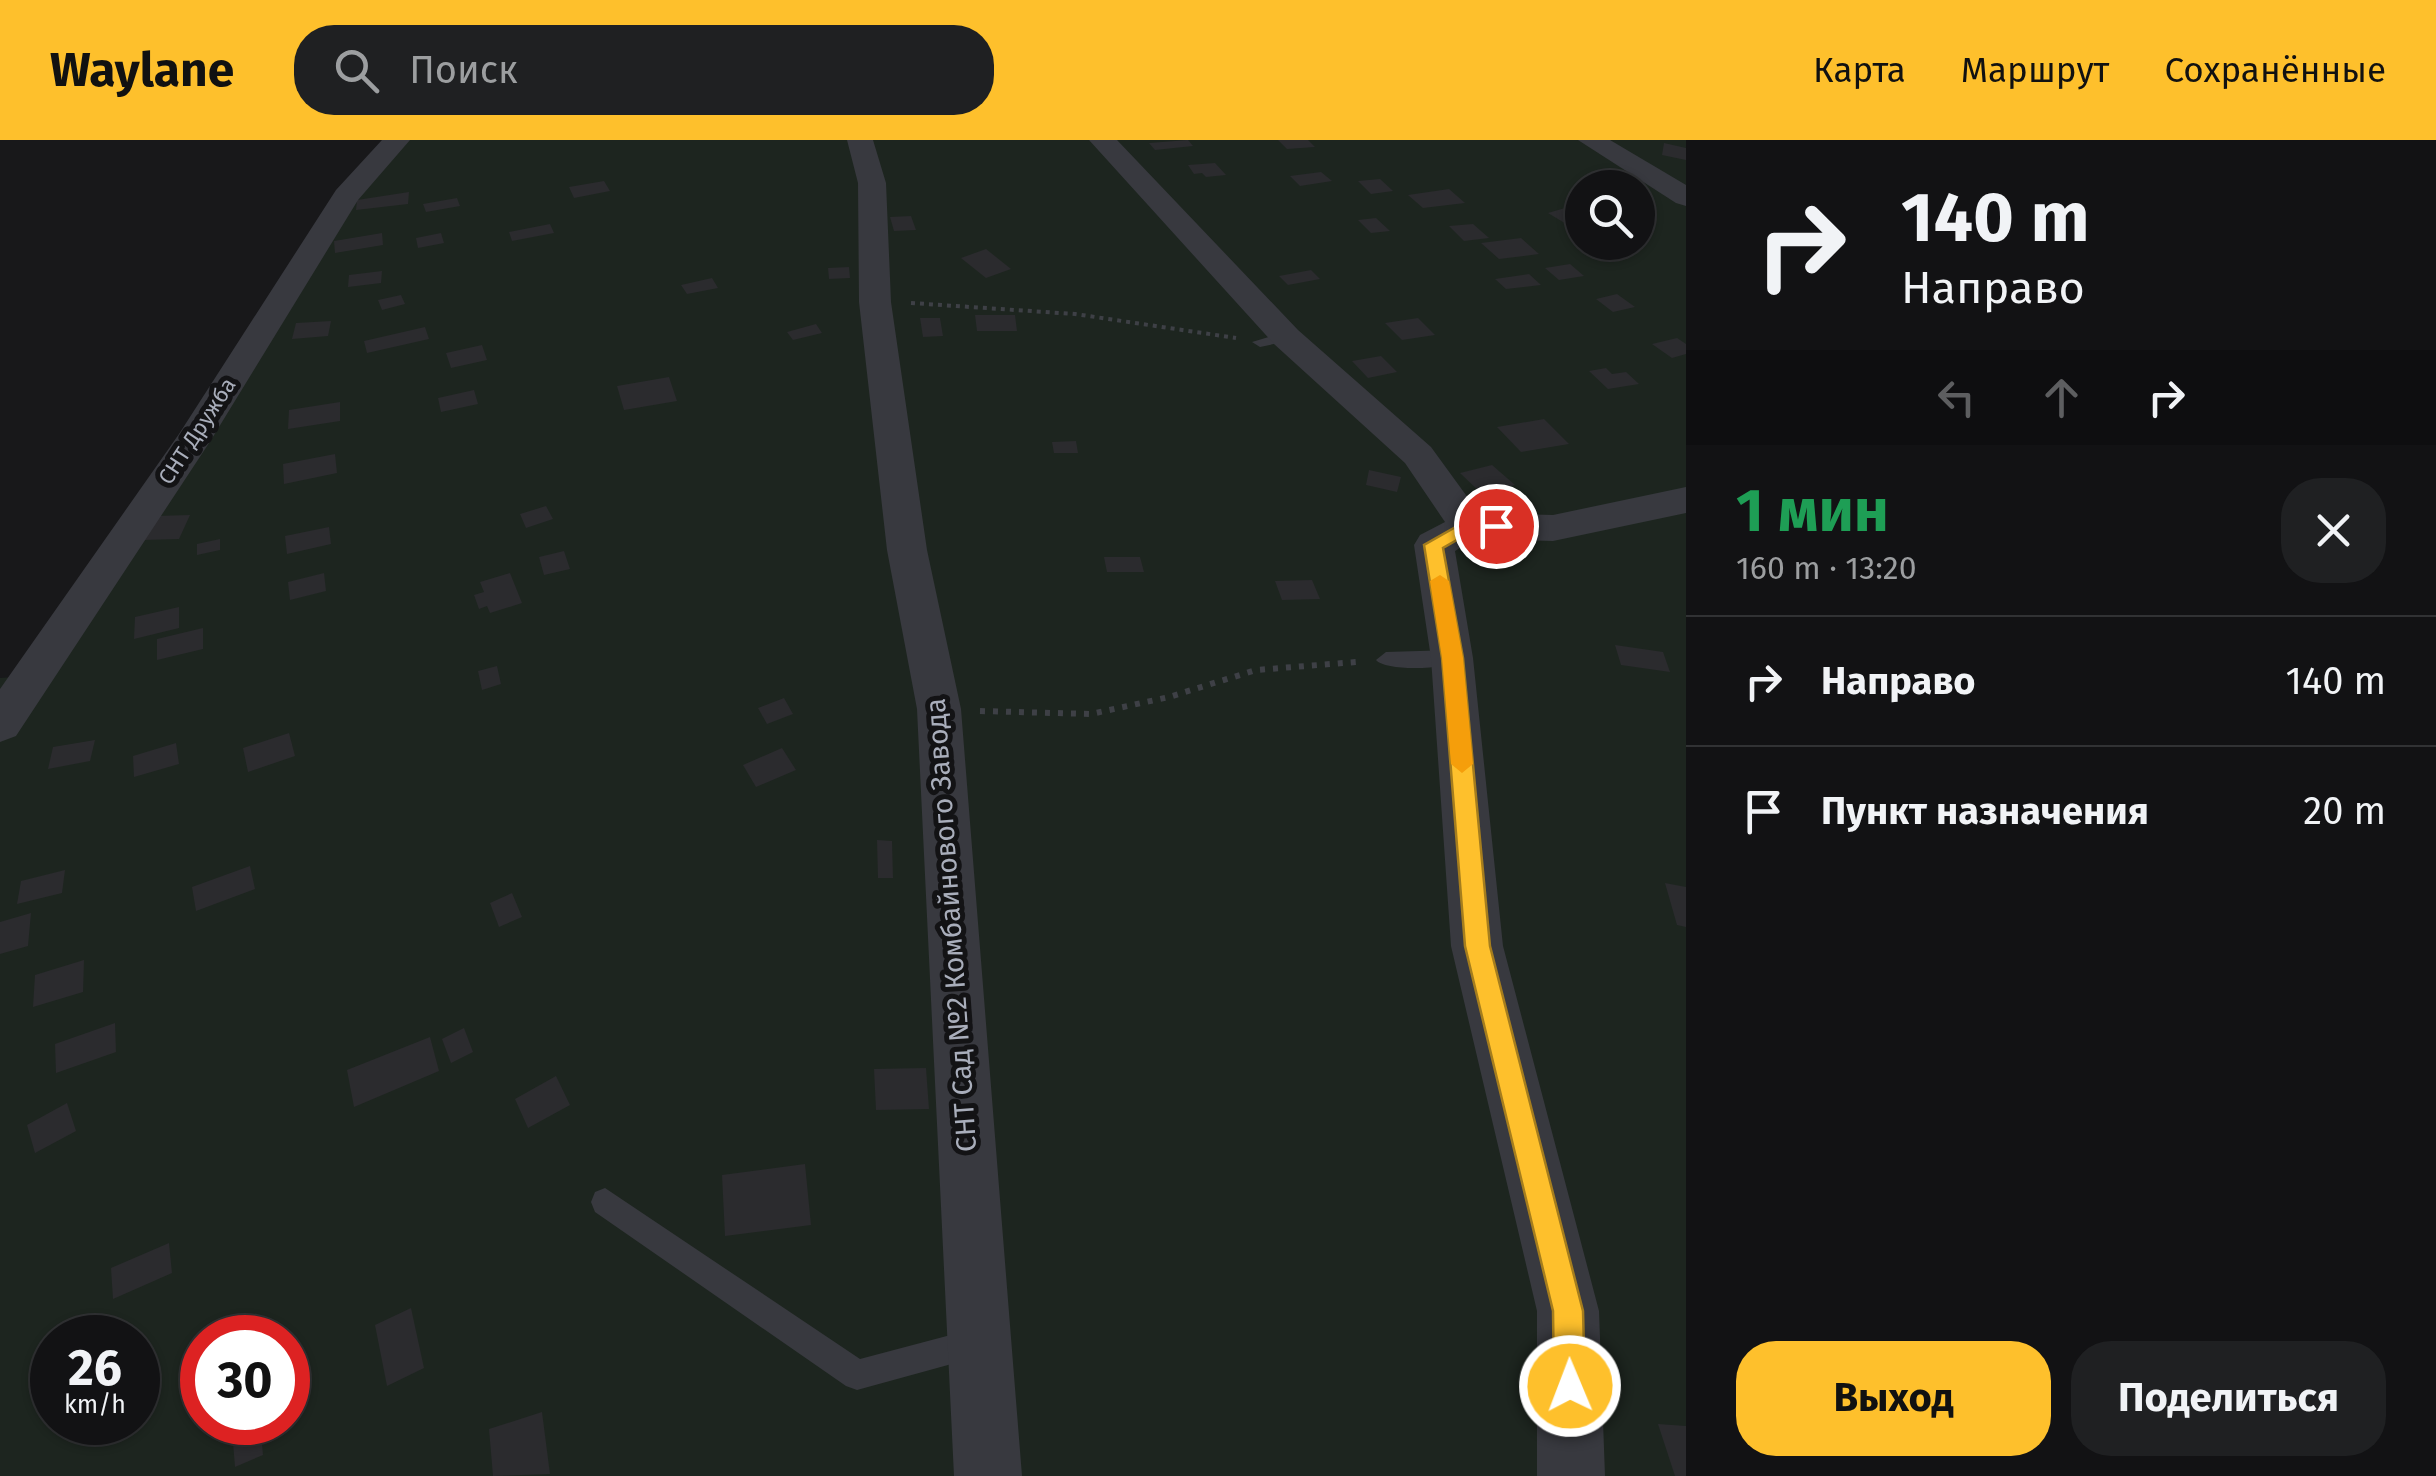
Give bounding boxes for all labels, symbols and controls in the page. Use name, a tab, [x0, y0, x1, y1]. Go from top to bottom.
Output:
search box	[294, 25, 994, 115]
text: Waylane	[50, 41, 234, 99]
icon: search	[329, 43, 384, 98]
text: Поиск	[409, 47, 518, 93]
text: Карта	[1813, 49, 1906, 91]
text: Маршрут	[1961, 49, 2109, 91]
text: Сохранённые	[2164, 49, 2386, 91]
map controls	[1565, 170, 1655, 260]
button: search	[1565, 170, 1655, 260]
text: 140 m	[1901, 176, 2090, 260]
icon: right	[1736, 180, 1866, 310]
text: Направо	[1901, 261, 2085, 315]
icon: left	[1929, 370, 1984, 425]
icon: ahead	[2034, 370, 2089, 425]
icon: right	[2139, 370, 2194, 425]
street label: СНТ Дружба	[152, 373, 242, 489]
text: 1 мин	[1736, 475, 1889, 547]
button: close	[2281, 478, 2386, 583]
pin	[1454, 484, 1539, 569]
icon: arrive	[1469, 499, 1524, 554]
text: 160 m · 13:20	[1736, 549, 1917, 587]
icon: right	[1736, 654, 1791, 709]
text: Направо	[1821, 658, 1975, 704]
text: 140 m	[2285, 658, 2386, 704]
street label: СНТ Сад №2 Комбайнового Завода	[919, 697, 983, 1153]
icon: arrive	[1736, 784, 1791, 839]
text: Пункт назначения	[1821, 788, 2149, 834]
text: 20 m	[2303, 788, 2386, 834]
speed limit sign: 30	[180, 1315, 310, 1445]
position arrow	[1518, 1334, 1622, 1438]
text: 26	[68, 1338, 122, 1398]
button: Выход	[1736, 1341, 2051, 1456]
button: Поделиться	[2071, 1341, 2386, 1456]
text: km/h	[64, 1390, 126, 1420]

